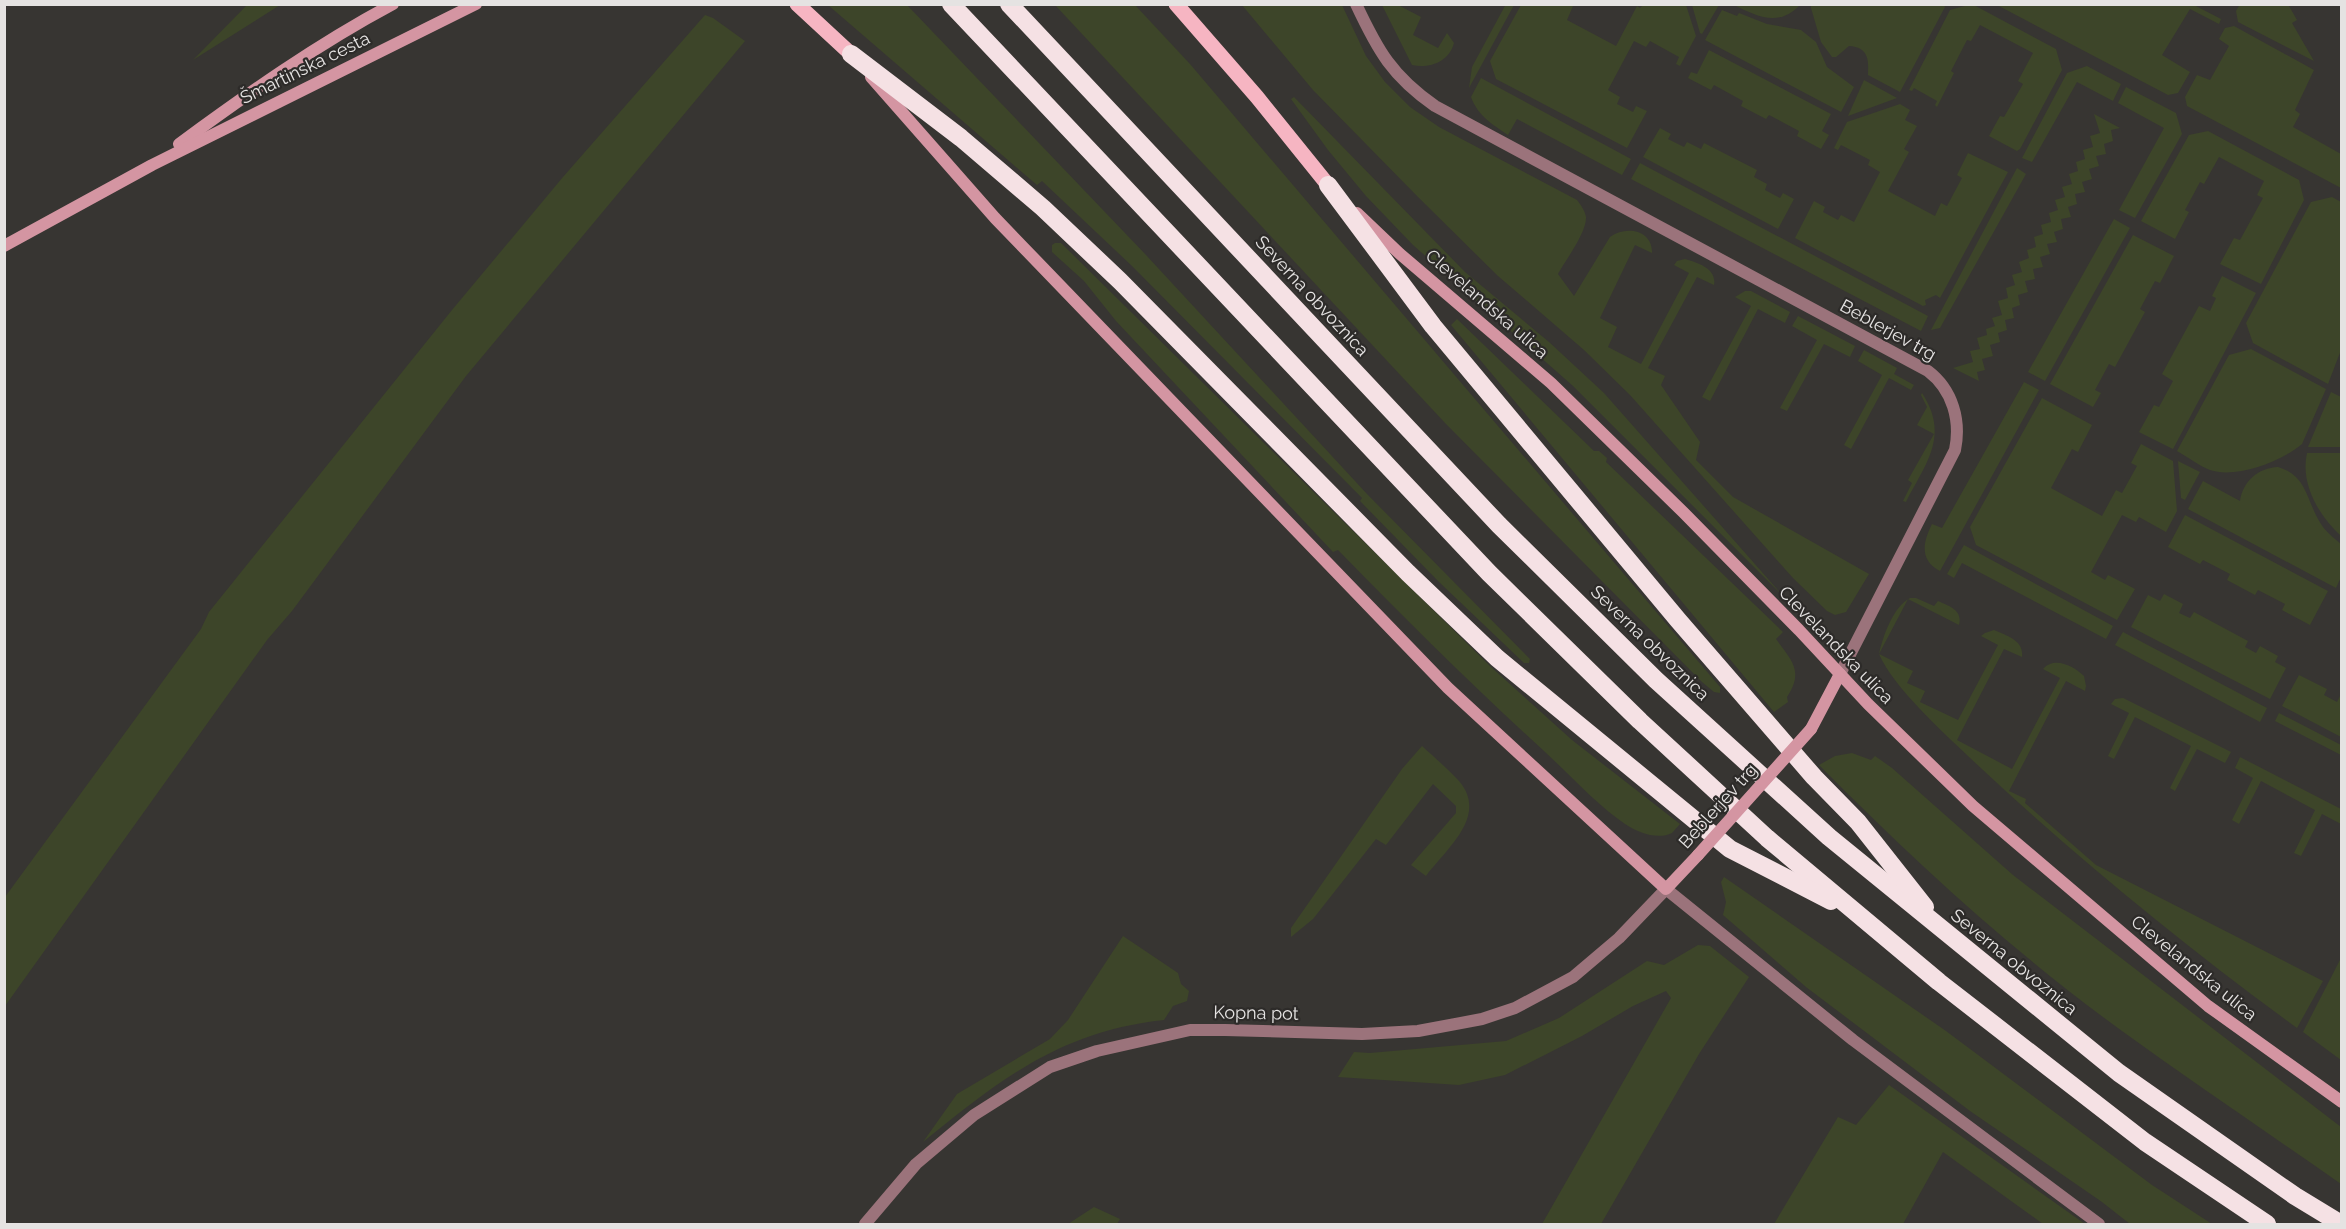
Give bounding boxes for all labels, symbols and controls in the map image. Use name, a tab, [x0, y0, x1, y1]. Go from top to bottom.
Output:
street label: Šmartinska cesta	[236, 26, 373, 108]
street label: Severna obvoznica	[1251, 231, 1373, 360]
street label: Clevelandska ulica	[1422, 245, 1553, 363]
street label: Beblerjev trg	[1836, 295, 1940, 365]
street label: Severna obvoznica	[1587, 581, 1714, 705]
street label: Clevelandska ulica	[1775, 581, 1898, 708]
street label: Beblerjev trg	[1674, 759, 1761, 852]
street label: Severna obvoznica	[1947, 904, 2082, 1019]
street label: Clevelandska ulica	[2127, 910, 2261, 1025]
street label: Kopna pot	[1213, 1001, 1299, 1024]

